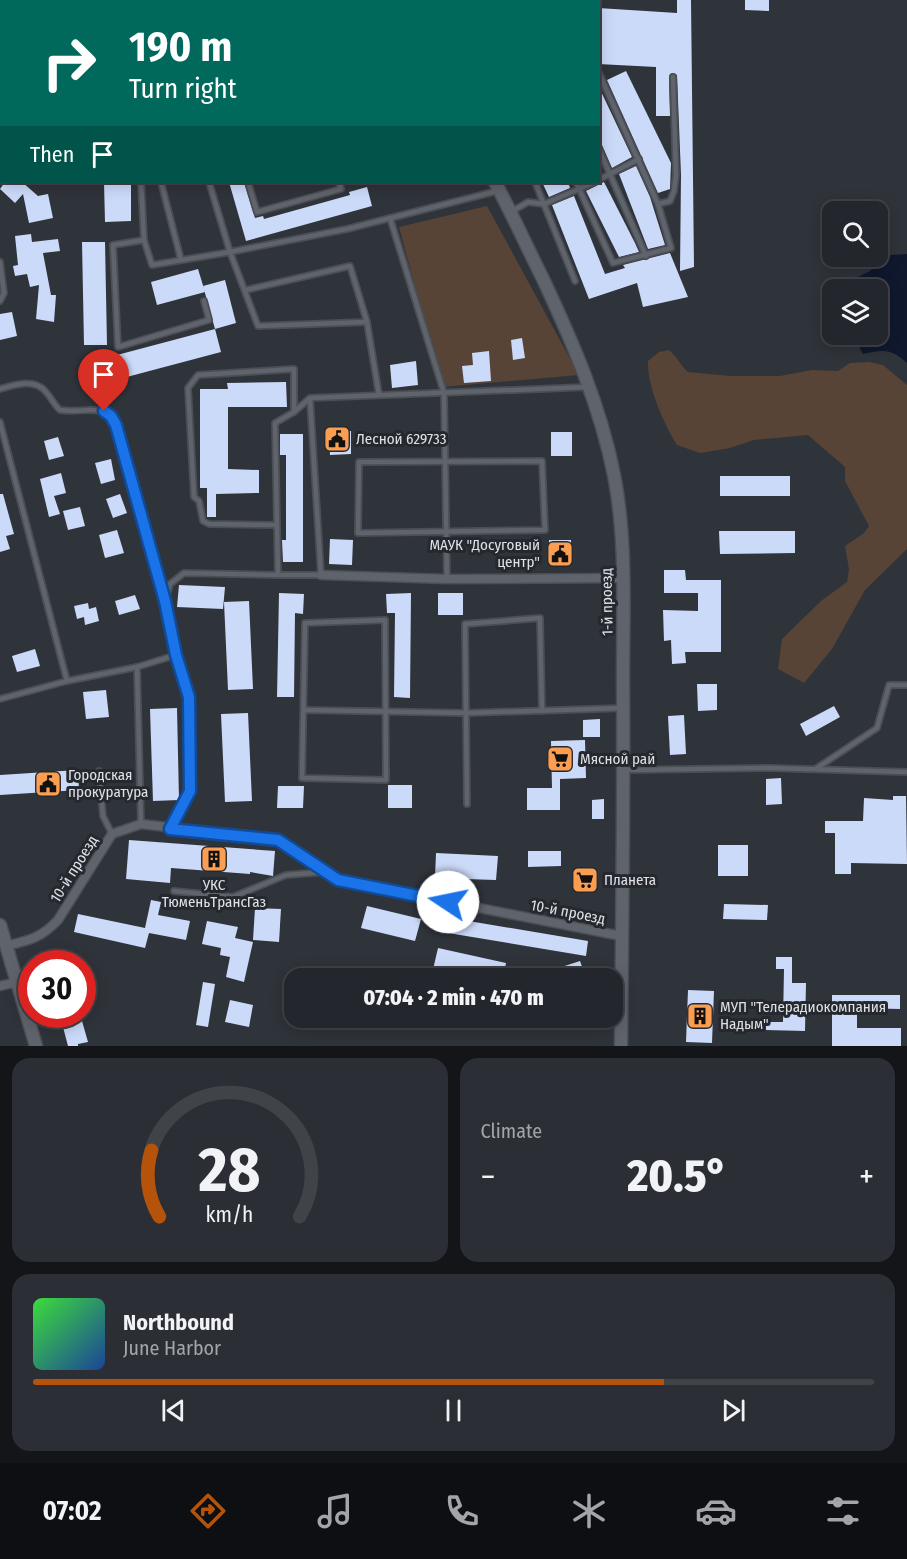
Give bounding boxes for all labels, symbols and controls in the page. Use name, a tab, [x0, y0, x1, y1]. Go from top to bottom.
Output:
text: 190 m	[129, 22, 232, 72]
icon: right	[30, 24, 108, 102]
text: Turn right	[129, 73, 237, 105]
icon: arrive	[86, 138, 119, 171]
text: Then	[30, 141, 74, 168]
map controls	[822, 201, 888, 345]
button: search	[822, 201, 888, 267]
button: layers	[822, 279, 888, 345]
pin	[78, 349, 129, 411]
icon: arrive	[87, 358, 120, 391]
public building icon: Лесной 629733	[322, 424, 352, 454]
place label: Лесной 629733	[356, 430, 447, 448]
place label: МАУК "Досуговый центр"	[429, 536, 540, 571]
public building icon: МАУК "Досуговый центр"	[545, 539, 575, 569]
street label: 1-й проезд	[597, 568, 617, 636]
supermarket icon: Мясной рай	[545, 744, 575, 774]
place label: Мясной рай	[580, 750, 655, 768]
place label: Городская прокуратура	[68, 766, 148, 801]
public building icon: Городская прокуратура	[33, 769, 63, 799]
street label: 10-й проезд	[46, 832, 102, 906]
building icon: УКС ТюменьТрансГаз	[199, 844, 229, 874]
supermarket icon: Планета	[570, 865, 600, 895]
position arrow	[416, 870, 480, 934]
place label: Планета	[604, 871, 656, 889]
place label: УКС ТюменьТрансГаз	[162, 876, 266, 911]
street label: 10-й проезд	[529, 896, 607, 928]
speed limit sign: 30	[18, 950, 96, 1028]
text: 07:04 · 2 min · 470 m	[363, 984, 544, 1011]
place label: МУП "Телерадиокомпания Надым"	[720, 998, 886, 1033]
building icon: МУП "Телерадиокомпания Надым"	[685, 1001, 715, 1031]
text: Climate	[481, 1119, 542, 1143]
text: 28	[198, 1133, 261, 1208]
text: 20.5°	[627, 1149, 727, 1203]
text: −	[481, 1157, 495, 1197]
text: +	[859, 1157, 874, 1197]
text: km/h	[206, 1202, 254, 1228]
text: Northbound	[123, 1309, 234, 1336]
text: June Harbor	[123, 1336, 221, 1360]
icon: previous	[157, 1394, 190, 1427]
icon: pause	[437, 1394, 470, 1427]
icon: next	[717, 1394, 750, 1427]
icon: directions	[187, 1490, 229, 1532]
icon: music	[314, 1490, 356, 1532]
icon: phone	[441, 1490, 483, 1532]
icon: climate	[568, 1490, 610, 1532]
icon: car	[695, 1490, 737, 1532]
icon: filters	[822, 1490, 864, 1532]
text: 07:02	[43, 1495, 102, 1527]

